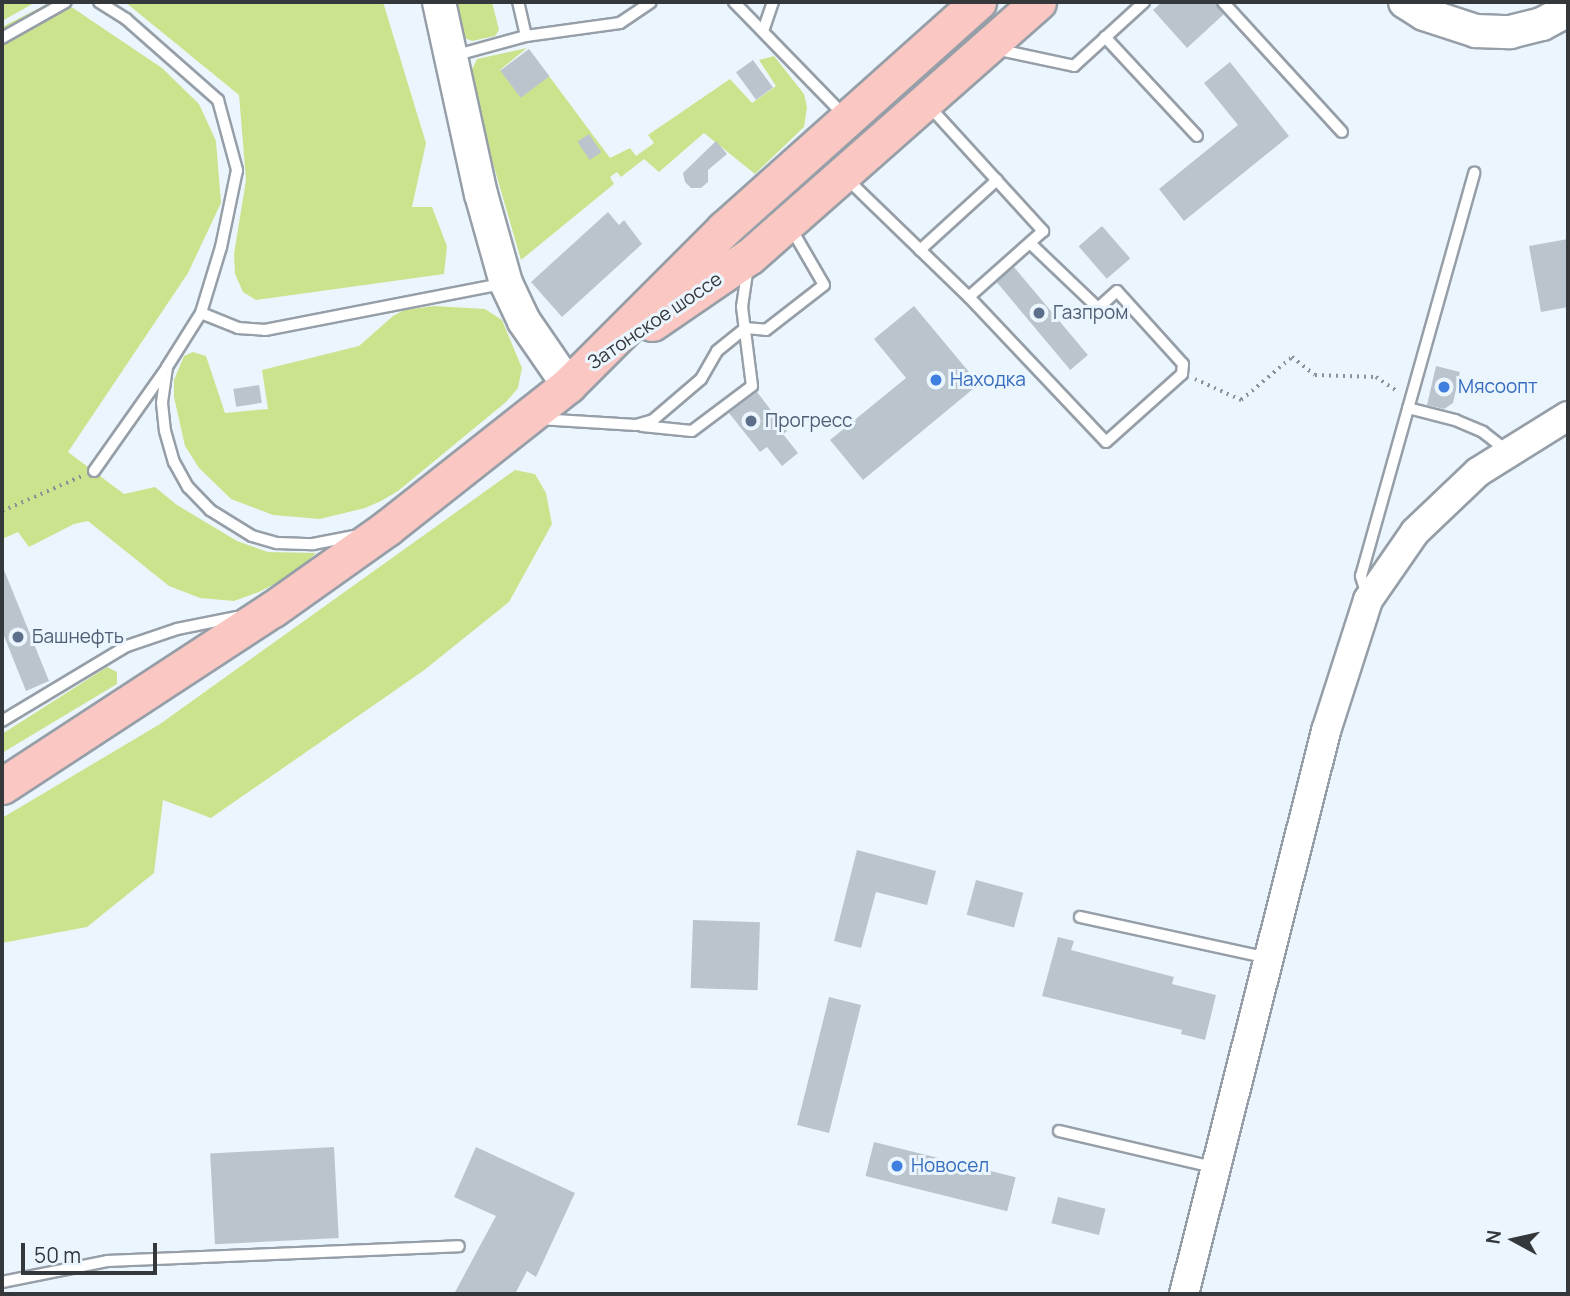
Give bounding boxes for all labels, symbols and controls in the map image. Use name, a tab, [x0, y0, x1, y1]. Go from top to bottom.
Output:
street label: Затонское шоссе	[583, 268, 727, 374]
place label: Газпром	[1053, 302, 1128, 324]
marker: Газпром	[1031, 305, 1047, 321]
place label: Находка	[950, 369, 1026, 391]
marker: Находка	[928, 372, 944, 388]
place label: Мясоопт	[1458, 376, 1538, 398]
marker: Мясоопт	[1436, 379, 1452, 395]
place label: Прогресс	[765, 410, 853, 432]
marker: Прогресс	[743, 413, 759, 429]
place label: Башнефть	[32, 626, 124, 648]
marker: Башнефть	[10, 629, 26, 645]
place label: Новосел	[911, 1155, 989, 1177]
marker: Новосел	[889, 1158, 905, 1174]
north arrow	[1479, 1205, 1549, 1275]
text: N	[1479, 1229, 1507, 1246]
scale bar	[24, 1230, 161, 1274]
text: 50 m	[34, 1241, 81, 1269]

